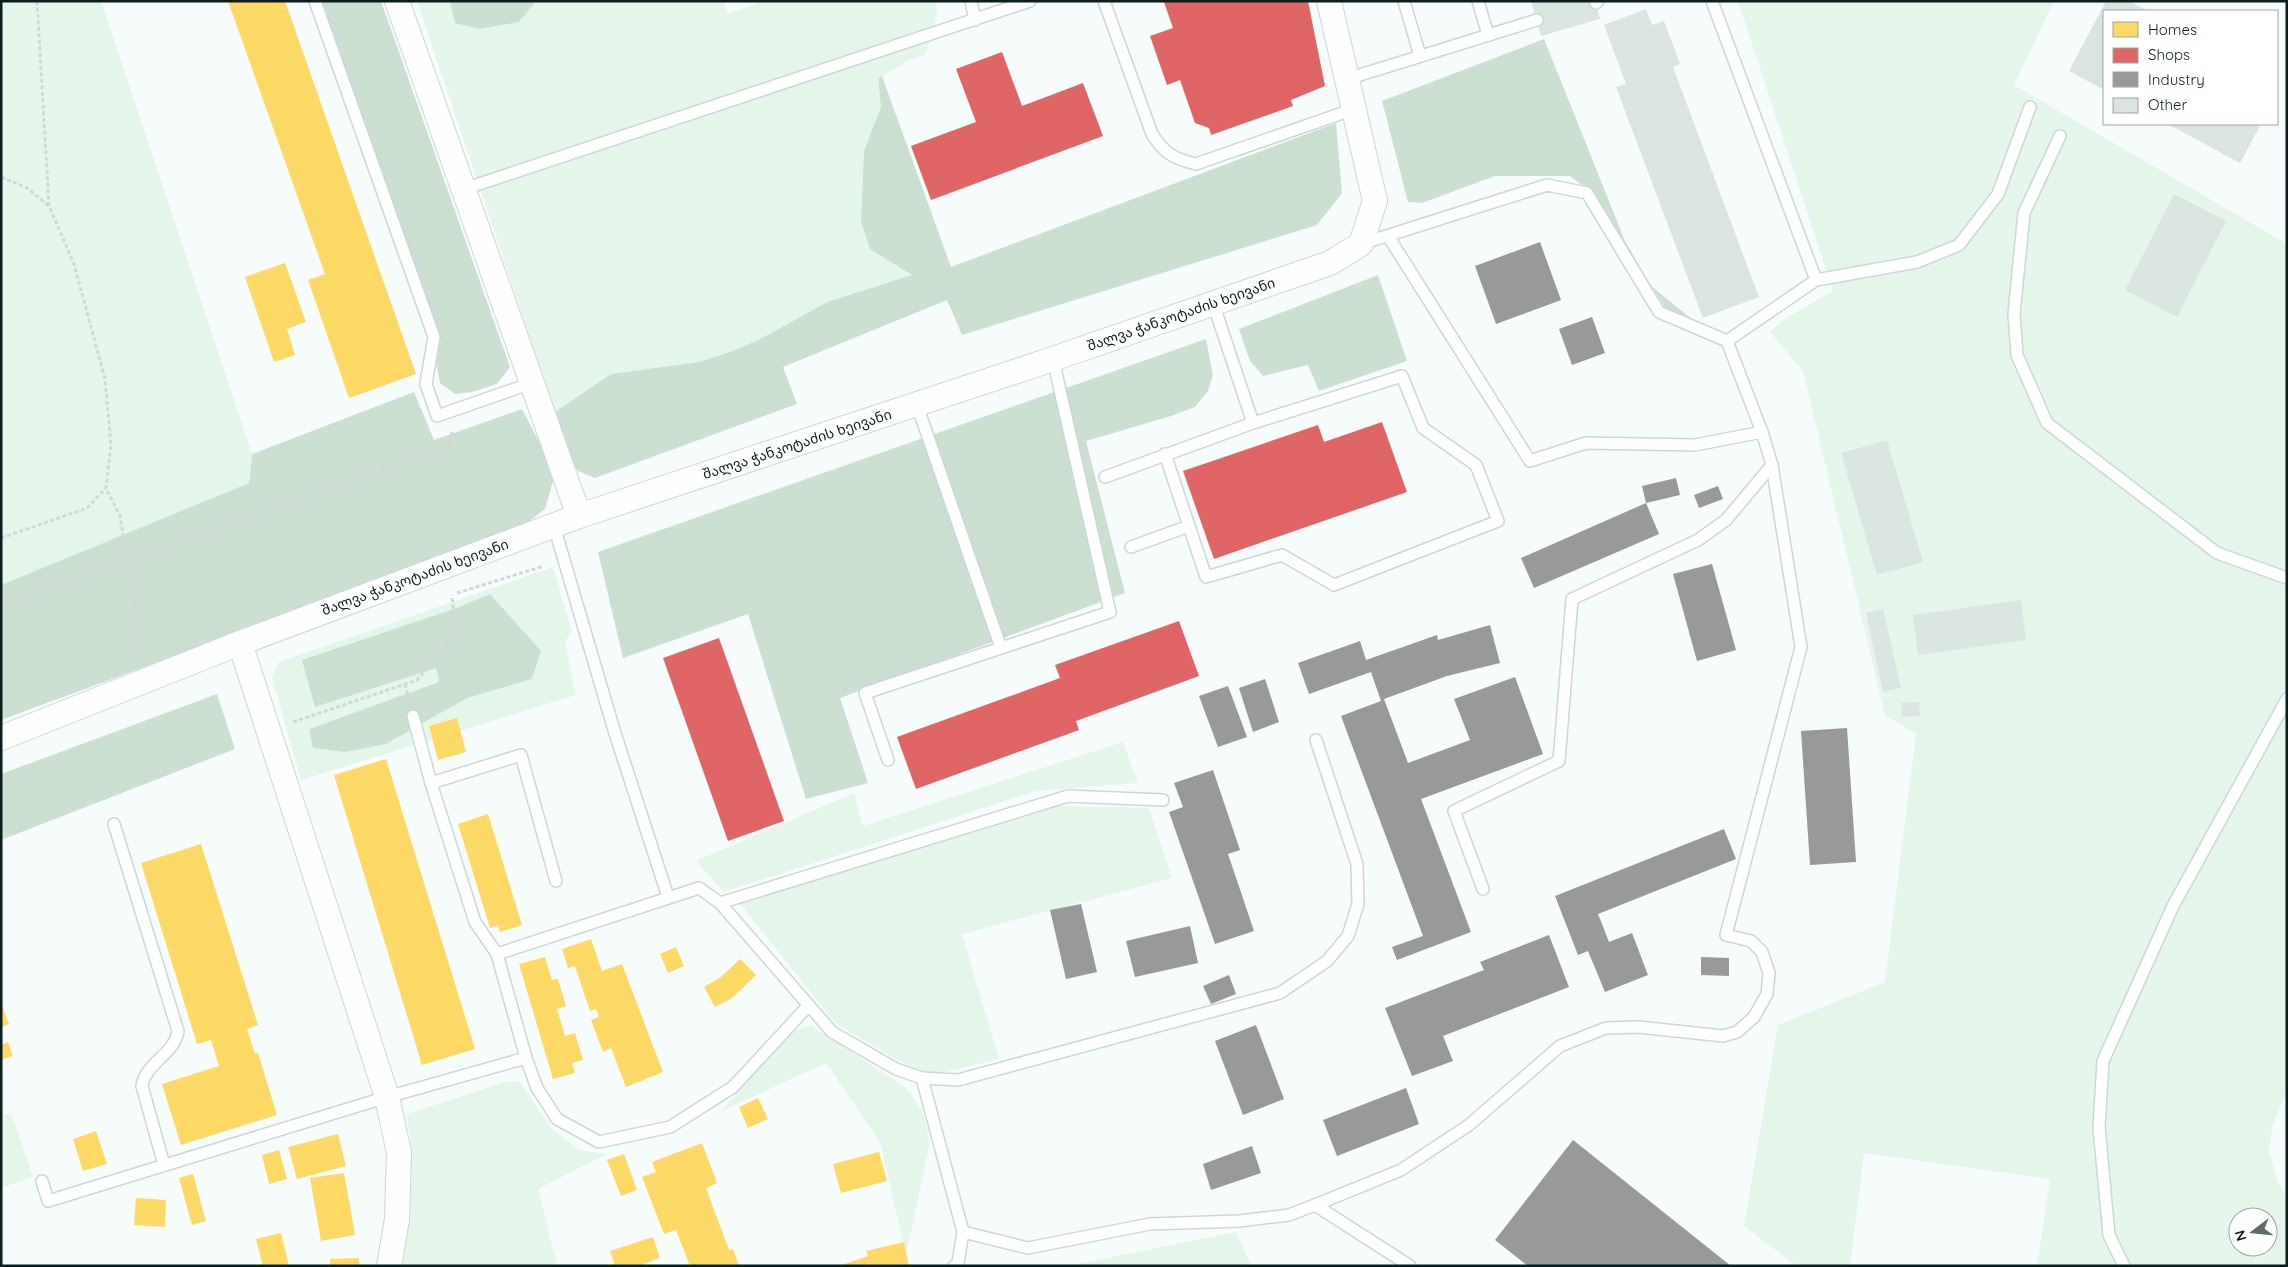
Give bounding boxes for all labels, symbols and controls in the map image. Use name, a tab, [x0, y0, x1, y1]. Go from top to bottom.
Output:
legend	[2103, 10, 2278, 125]
text: Homes	[2148, 20, 2197, 39]
text: Shops	[2148, 45, 2190, 64]
text: Industry	[2148, 70, 2205, 89]
text: Other	[2148, 95, 2188, 114]
street label: შალვა ჭანკოტაძის ხეივანი	[1085, 273, 1277, 355]
street label: შალვა ჭანკოტაძის ხეივანი	[700, 405, 894, 483]
street label: შალვა ჭანკოტაძის ხეივანი	[319, 535, 511, 619]
north arrow	[2228, 1207, 2278, 1257]
text: N	[2230, 1228, 2251, 1243]

